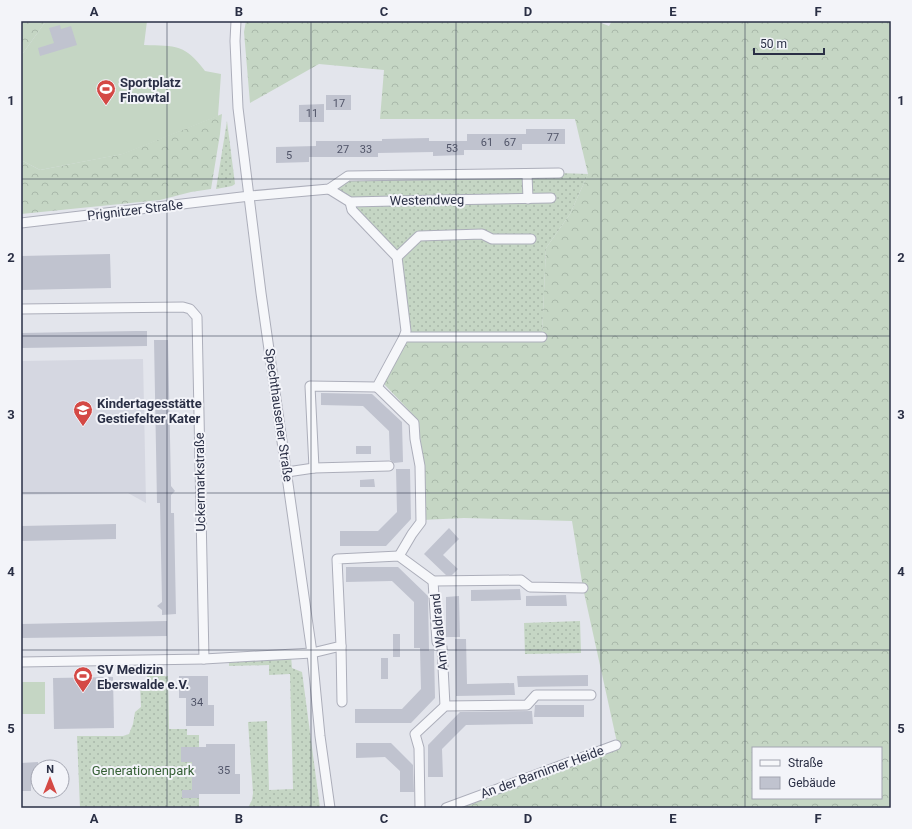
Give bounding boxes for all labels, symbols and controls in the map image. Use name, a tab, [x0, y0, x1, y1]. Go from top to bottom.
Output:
text: A	[90, 4, 99, 19]
text: B	[235, 4, 243, 19]
text: C	[380, 4, 389, 19]
text: D	[524, 4, 532, 19]
text: E	[669, 4, 677, 19]
text: F	[814, 4, 822, 19]
scale bar	[754, 30, 824, 56]
text: 50 m	[760, 37, 787, 51]
place label: Sportplatz Finowtal	[120, 75, 181, 105]
sports icon: Sportplatz Finowtal	[95, 78, 117, 106]
text: 1	[7, 93, 15, 108]
text: 1	[897, 93, 905, 108]
house number: 17	[333, 97, 345, 110]
house number: 11	[306, 107, 318, 120]
house number: 77	[547, 131, 559, 144]
house number: 61	[481, 136, 493, 149]
house number: 67	[504, 136, 516, 149]
house number: 53	[446, 142, 458, 155]
house number: 27	[337, 143, 349, 156]
house number: 33	[360, 143, 372, 156]
house number: 5	[286, 149, 292, 162]
street label: Westendweg	[390, 192, 464, 208]
street label: Prignitzer Straße	[86, 197, 184, 223]
text: 2	[7, 250, 15, 265]
text: 2	[897, 250, 905, 265]
street label: Spechthausener Straße	[262, 347, 296, 483]
place label: Kindertagesstätte Gestiefelter Kater	[97, 396, 202, 426]
school or university icon: Kindertagesstätte Gestiefelter Kater	[72, 399, 94, 427]
text: 3	[7, 407, 15, 422]
text: 3	[897, 407, 905, 422]
street label: Uckermarkstraße	[192, 432, 208, 532]
text: 4	[7, 564, 15, 579]
text: 4	[897, 564, 905, 579]
street label: Am Waldrand	[427, 593, 451, 671]
place label: SV Medizin Eberswalde e.V.	[97, 662, 189, 692]
sports icon: SV Medizin Eberswalde e.V.	[72, 665, 94, 693]
house number: 34	[191, 696, 203, 709]
text: 5	[7, 721, 15, 736]
text: 5	[897, 721, 905, 736]
street label: An der Barnimer Heide	[478, 743, 606, 801]
legend	[752, 747, 882, 799]
text: Straße	[788, 756, 823, 770]
north arrow	[30, 759, 70, 799]
text: N	[46, 763, 54, 776]
park label: Generationenpark	[92, 763, 195, 778]
house number: 35	[218, 764, 230, 777]
text: Gebäude	[788, 776, 836, 790]
text: A	[90, 811, 99, 826]
text: B	[235, 811, 243, 826]
text: C	[380, 811, 389, 826]
text: D	[524, 811, 532, 826]
text: E	[669, 811, 677, 826]
text: F	[814, 811, 822, 826]

